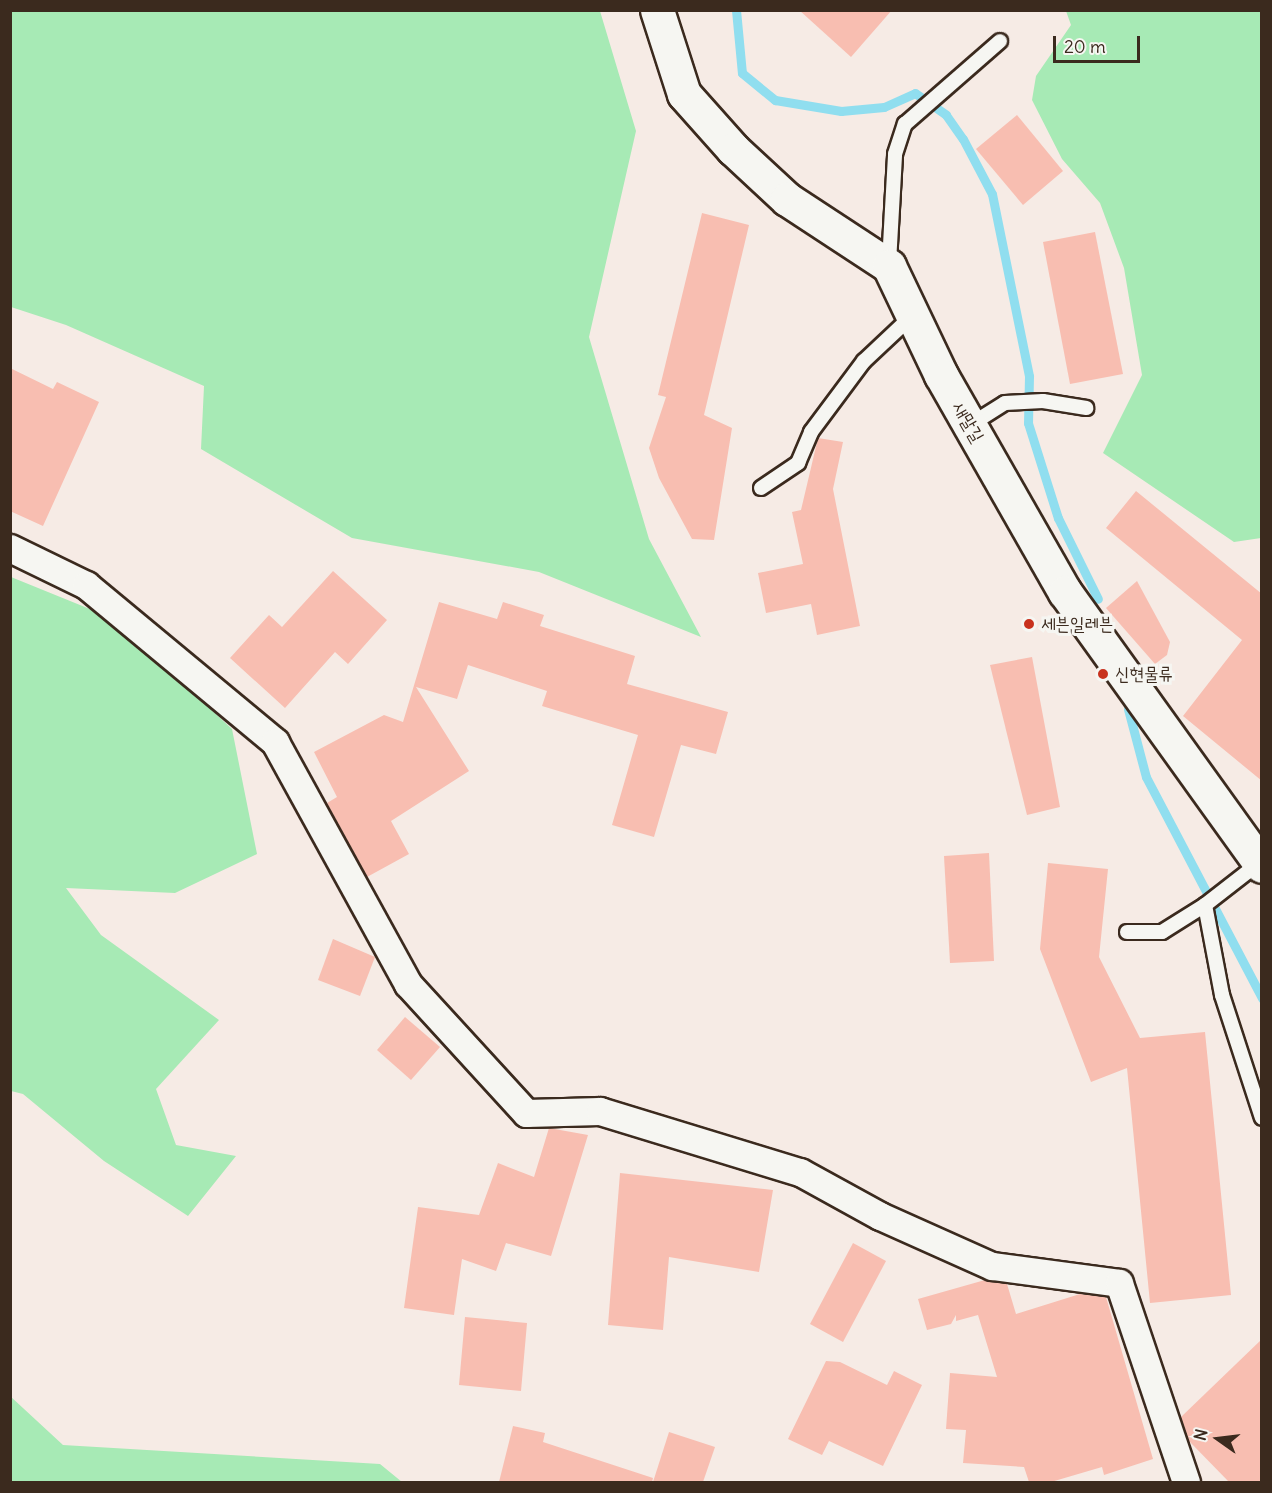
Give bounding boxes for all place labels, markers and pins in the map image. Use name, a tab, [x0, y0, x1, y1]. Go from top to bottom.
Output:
place label: 세븐일레븐	[1041, 613, 1113, 635]
marker: 세븐일레븐	[1022, 617, 1036, 631]
place label: 신현물류	[1115, 663, 1173, 685]
marker: 신현물류	[1096, 667, 1110, 681]

